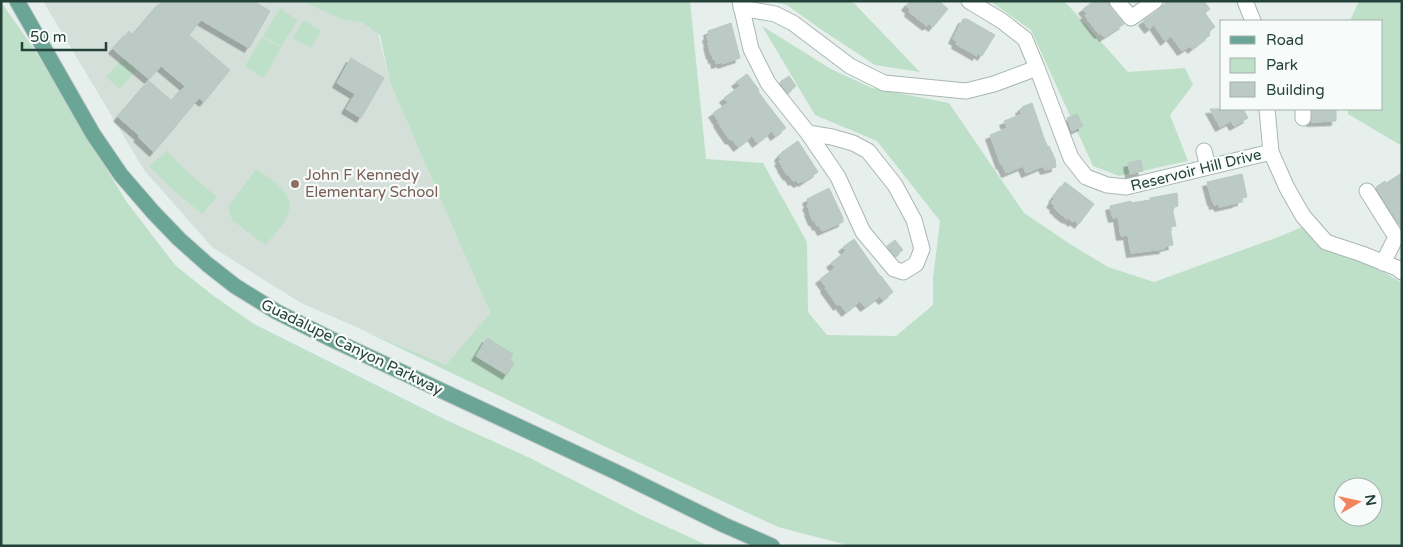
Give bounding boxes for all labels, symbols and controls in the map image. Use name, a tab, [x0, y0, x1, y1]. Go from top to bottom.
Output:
scale bar	[22, 20, 106, 52]
legend	[1220, 20, 1383, 110]
text: 50 m	[30, 28, 67, 46]
text: Road	[1266, 31, 1304, 49]
text: Park	[1266, 56, 1298, 74]
text: Building	[1266, 81, 1325, 99]
street label: Reservoir Hill Drive	[1129, 145, 1263, 195]
place label: John F Kennedy Elementary School	[305, 166, 438, 201]
marker: John F Kennedy Elementary School	[289, 178, 301, 190]
street label: Guadalupe Canyon Parkway	[258, 295, 446, 399]
north arrow	[1333, 477, 1383, 527]
text: N	[1361, 493, 1380, 507]

